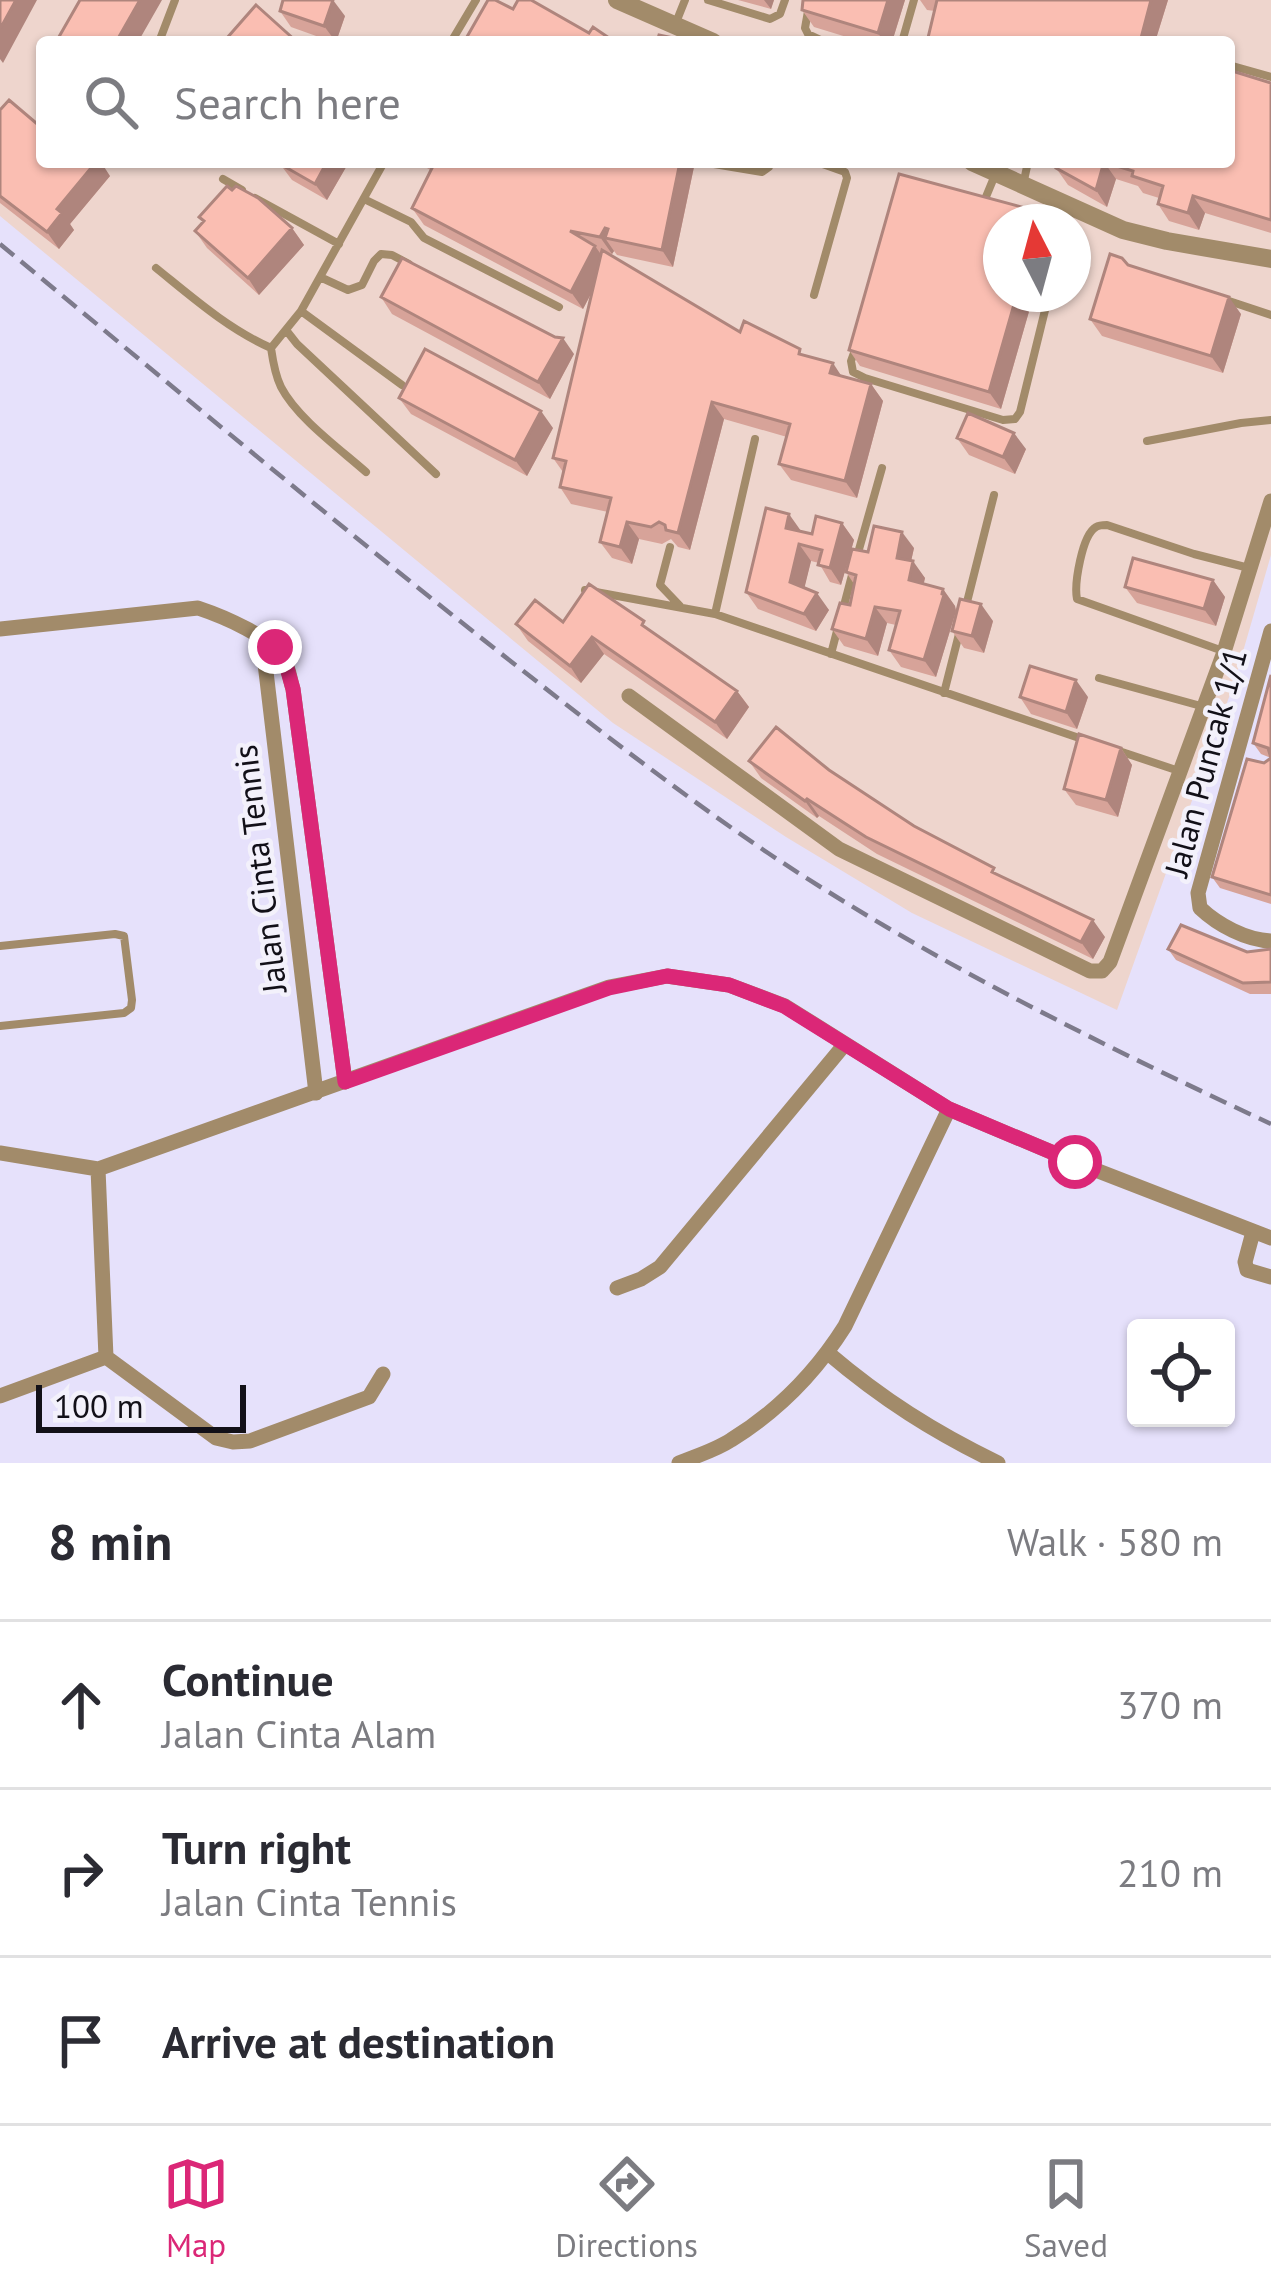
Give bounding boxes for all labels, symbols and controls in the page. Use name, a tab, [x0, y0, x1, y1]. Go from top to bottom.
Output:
search box	[36, 36, 1235, 168]
icon: search	[78, 69, 144, 135]
text: Search here	[174, 73, 401, 131]
north arrow	[983, 204, 1091, 312]
route end	[248, 620, 302, 674]
street label: Jalan Puncak 1/1	[1153, 643, 1256, 883]
street label: Jalan Cinta Tennis	[222, 742, 296, 997]
route start	[1048, 1135, 1102, 1189]
map controls	[1127, 1319, 1235, 1427]
button: locate	[1127, 1319, 1235, 1427]
scale bar	[36, 1379, 246, 1432]
text: 100 m	[54, 1384, 144, 1427]
text: 8 min	[48, 1508, 172, 1574]
text: Walk · 580 m	[1007, 1516, 1223, 1567]
text: Continue	[162, 1650, 334, 1708]
icon: ahead	[48, 1672, 114, 1738]
text: 370 m	[1117, 1679, 1223, 1730]
text: Jalan Cinta Alam	[162, 1708, 436, 1759]
text: Turn right	[162, 1818, 351, 1876]
icon: right	[48, 1840, 114, 1906]
text: 210 m	[1117, 1847, 1223, 1898]
text: Jalan Cinta Tennis	[162, 1876, 457, 1927]
icon: arrive	[48, 2008, 114, 2074]
text: Arrive at destination	[162, 2012, 555, 2070]
tab: Map	[163, 2151, 229, 2266]
tab: Directions	[555, 2151, 698, 2266]
tab: Saved	[1024, 2151, 1108, 2266]

